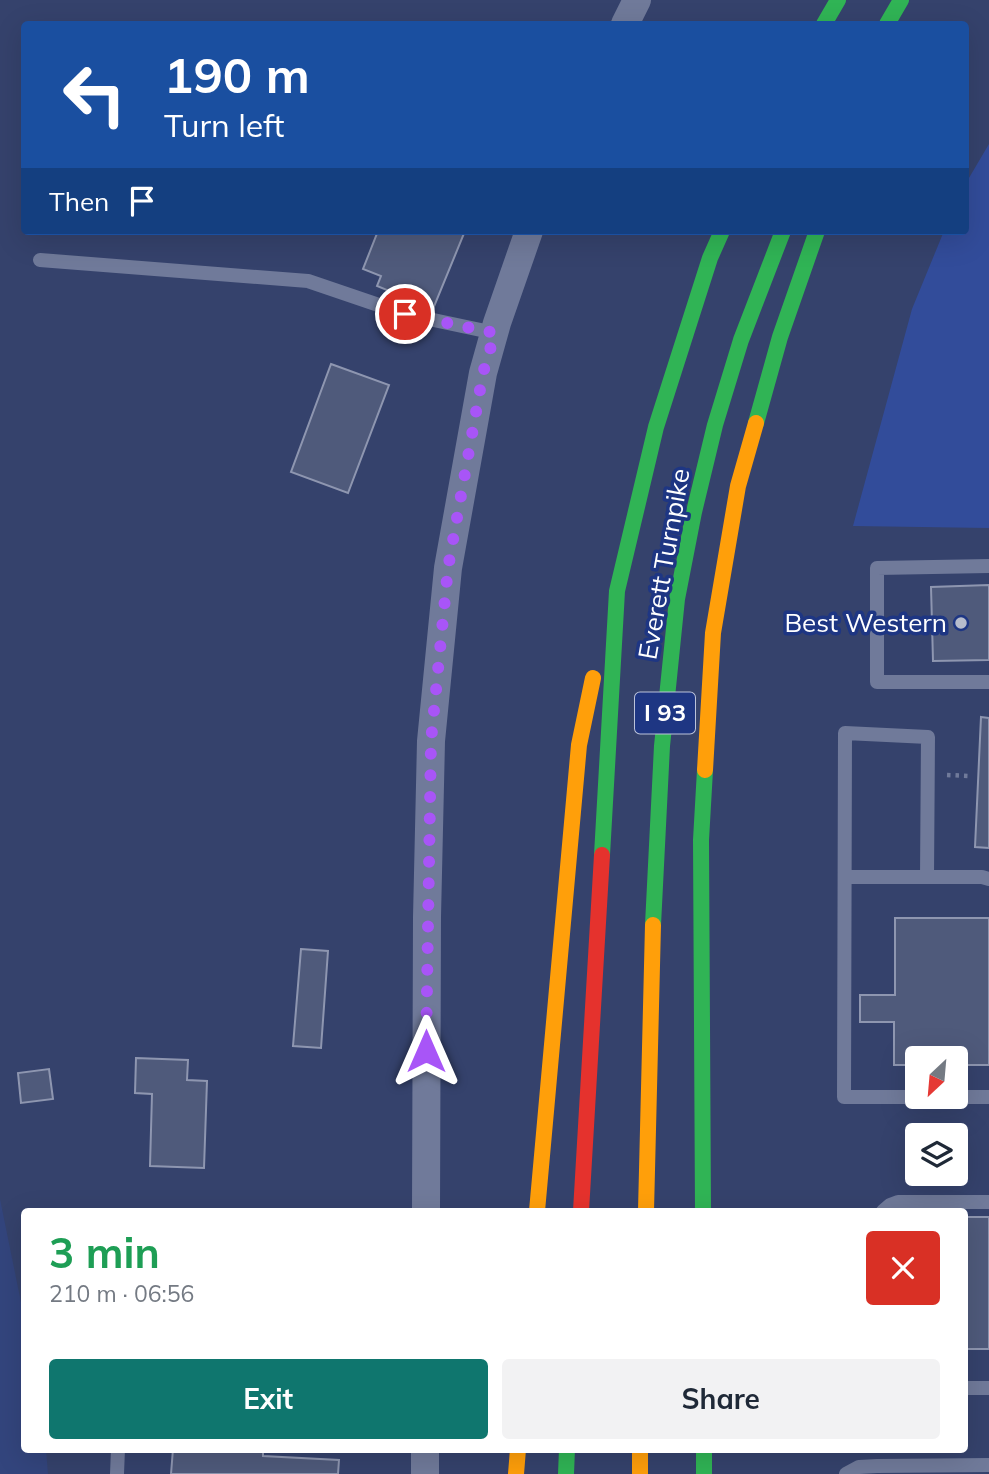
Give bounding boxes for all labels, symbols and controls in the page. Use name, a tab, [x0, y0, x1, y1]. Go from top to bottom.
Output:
text: 190 m	[164, 44, 310, 105]
icon: left	[49, 49, 140, 140]
text: Turn left	[164, 105, 284, 145]
icon: arrive	[123, 182, 161, 220]
text: Then	[49, 185, 109, 218]
pin	[375, 284, 435, 344]
icon: arrive	[386, 295, 424, 333]
street label: Everett Turnpike	[630, 466, 697, 662]
place label: Best Western	[784, 606, 947, 639]
marker: Best Western	[953, 615, 969, 631]
road number: I 93	[635, 692, 695, 734]
position arrow	[389, 1014, 463, 1088]
north arrow	[905, 1046, 968, 1110]
map controls	[905, 1046, 968, 1186]
button: layers	[905, 1123, 968, 1186]
text: 3 min	[49, 1226, 160, 1279]
button: close	[866, 1231, 940, 1305]
text: 210 m · 06:56	[49, 1279, 194, 1308]
button: Exit	[49, 1359, 488, 1439]
button: Share	[502, 1359, 940, 1439]

